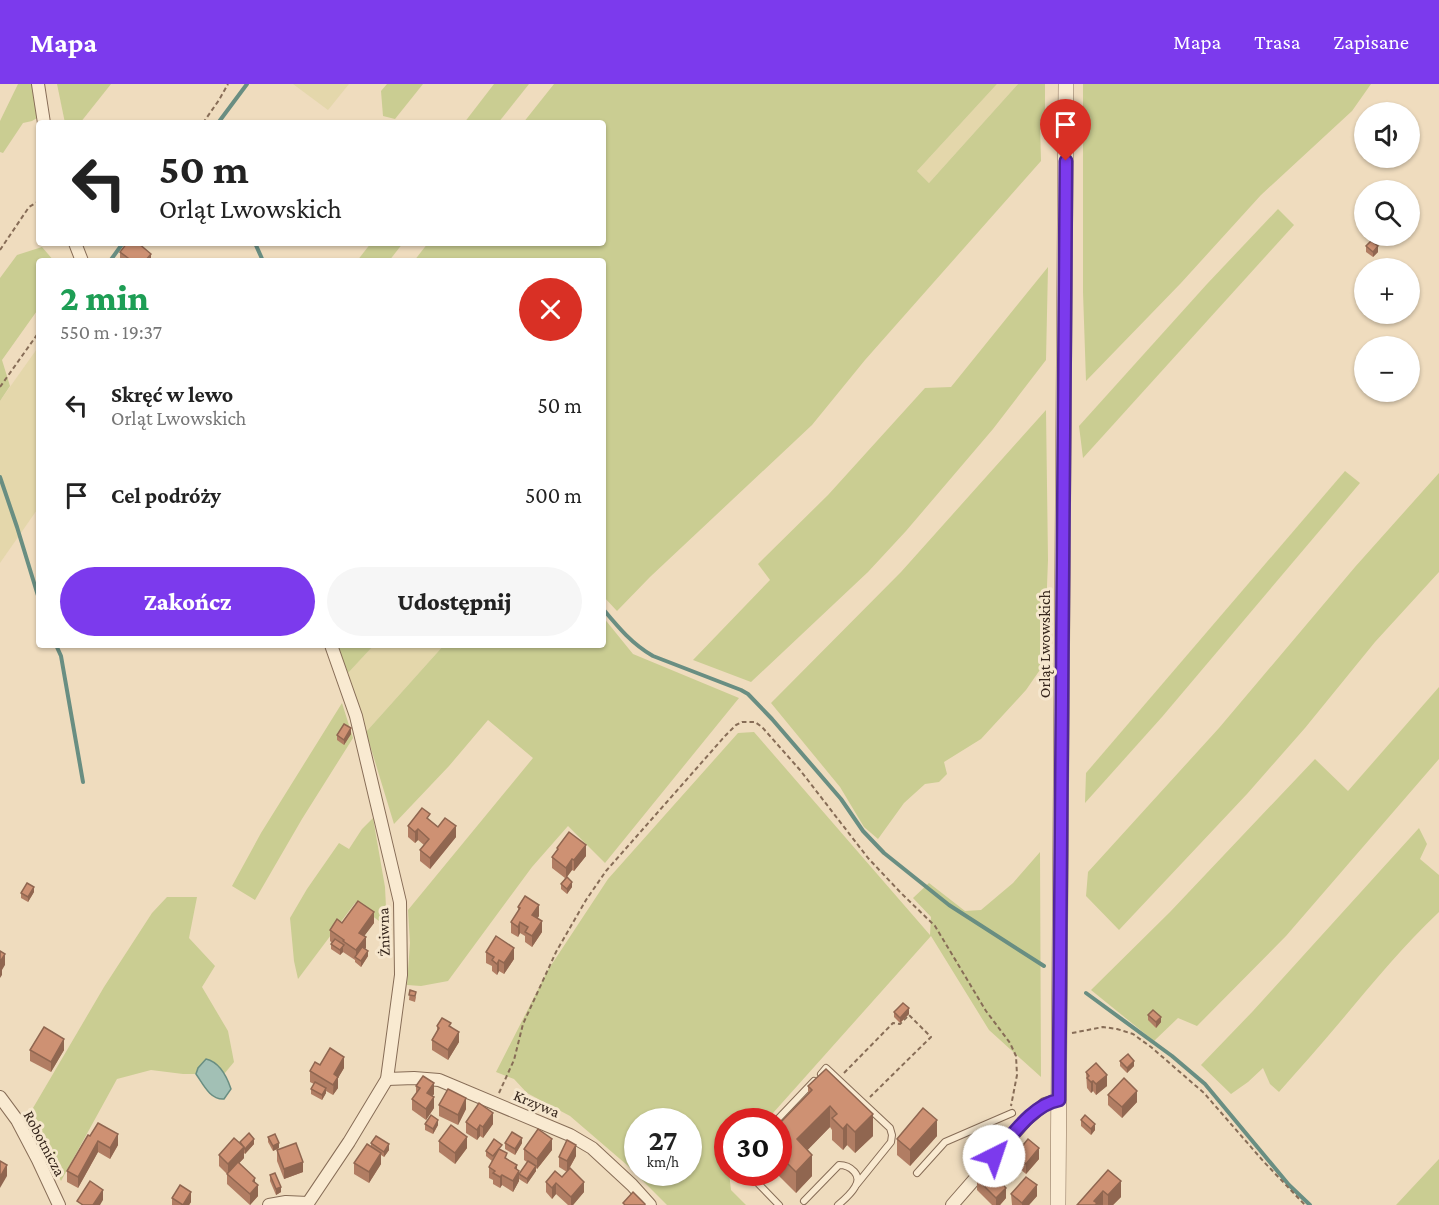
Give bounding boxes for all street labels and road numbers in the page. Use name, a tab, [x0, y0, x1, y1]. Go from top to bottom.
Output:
street label: Orląt Lwowskich	[1036, 589, 1054, 698]
street label: Żniwna	[374, 907, 393, 957]
street label: Krzywa	[511, 1086, 563, 1122]
street label: Robotnicza	[20, 1108, 69, 1179]

